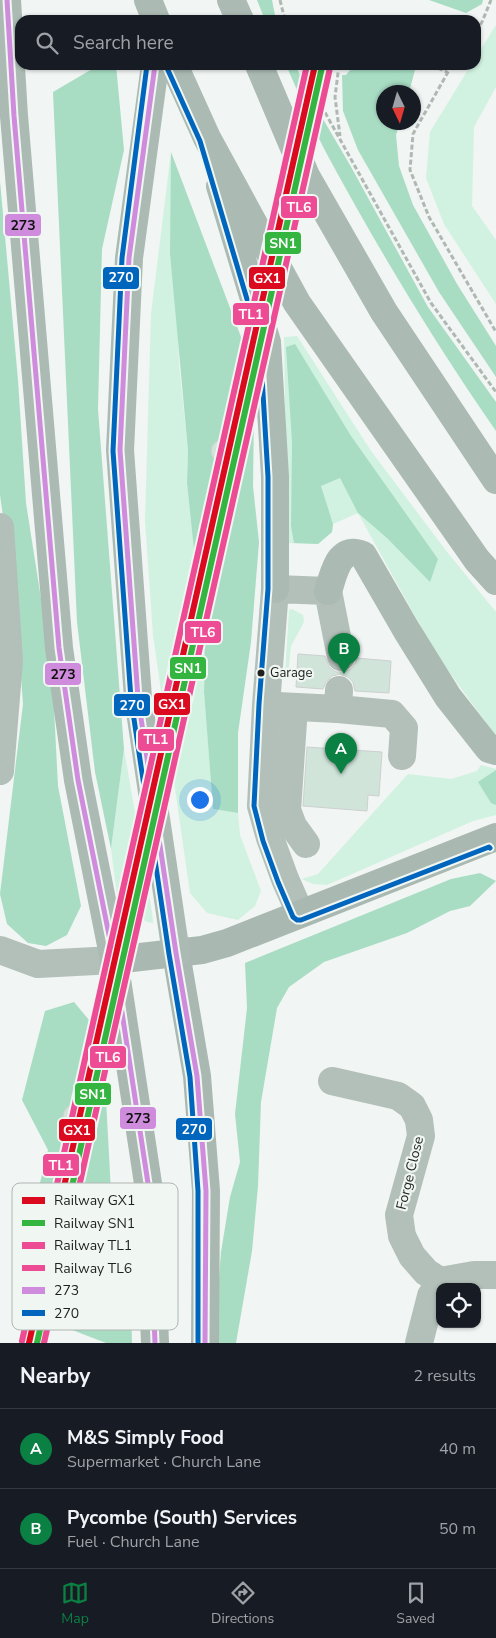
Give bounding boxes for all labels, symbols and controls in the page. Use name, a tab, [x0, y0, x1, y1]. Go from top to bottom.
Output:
search box	[15, 15, 481, 70]
icon: search	[33, 29, 61, 57]
text: Search here	[73, 30, 174, 56]
north arrow	[376, 85, 421, 130]
line badge: TL6	[280, 195, 318, 219]
text: TL6	[287, 198, 311, 217]
line badge: 273	[4, 213, 42, 237]
text: 273	[10, 216, 36, 235]
line badge: SN1	[264, 231, 302, 255]
text: SN1	[269, 234, 297, 253]
line badge: 270	[102, 266, 140, 290]
line badge: GX1	[248, 266, 286, 290]
text: 270	[108, 268, 134, 287]
text: GX1	[253, 269, 281, 288]
line badge: TL1	[232, 302, 270, 326]
text: TL1	[239, 305, 263, 324]
line badge: TL6	[184, 620, 222, 644]
text: TL6	[191, 623, 215, 642]
pin: B	[328, 633, 360, 674]
line badge: SN1	[169, 656, 207, 680]
text: SN1	[174, 659, 202, 678]
line badge: 273	[44, 662, 82, 686]
place label: Garage	[270, 664, 312, 682]
text: 273	[50, 665, 76, 684]
marker: Garage	[256, 668, 266, 678]
line badge: GX1	[153, 692, 191, 716]
line badge: 270	[113, 693, 151, 717]
text: GX1	[158, 695, 186, 714]
text: 270	[119, 696, 145, 715]
line badge: TL1	[137, 728, 175, 752]
text: TL1	[144, 730, 168, 749]
pin: A	[325, 733, 357, 774]
your location	[187, 787, 213, 813]
line badge: TL6	[89, 1045, 127, 1069]
text: TL6	[96, 1048, 120, 1067]
line badge: SN1	[74, 1082, 112, 1106]
text: SN1	[79, 1085, 107, 1104]
line badge: 273	[119, 1106, 157, 1130]
text: 273	[125, 1109, 151, 1128]
line badge: 270	[175, 1117, 213, 1141]
line badge: GX1	[58, 1118, 96, 1142]
text: 270	[181, 1120, 207, 1139]
text: GX1	[63, 1121, 91, 1140]
street label: Forge Close	[392, 1134, 428, 1212]
line badge: TL1	[42, 1153, 80, 1177]
text: TL1	[49, 1156, 73, 1175]
legend	[12, 1183, 178, 1330]
text: Railway GX1	[54, 1191, 135, 1210]
text: Railway SN1	[54, 1214, 135, 1233]
text: Railway TL1	[54, 1236, 132, 1255]
text: Railway TL6	[54, 1259, 132, 1278]
text: 273	[54, 1281, 79, 1300]
map controls	[436, 1283, 481, 1328]
button: locate	[436, 1283, 481, 1328]
text: 270	[54, 1304, 79, 1323]
text: Nearby	[20, 1362, 90, 1390]
text: 2 results	[414, 1365, 476, 1387]
text: M&S Simply Food	[67, 1425, 224, 1451]
text: A	[30, 1438, 42, 1460]
text: 40 m	[439, 1438, 476, 1460]
text: Supermarket · Church Lane	[67, 1451, 261, 1473]
text: Pycombe (South) Services	[67, 1505, 297, 1531]
text: B	[30, 1518, 42, 1540]
text: 50 m	[439, 1518, 476, 1540]
text: Fuel · Church Lane	[67, 1531, 200, 1553]
tab: Map	[61, 1579, 89, 1628]
tab: Directions	[211, 1579, 274, 1628]
tab: Saved	[396, 1579, 435, 1628]

